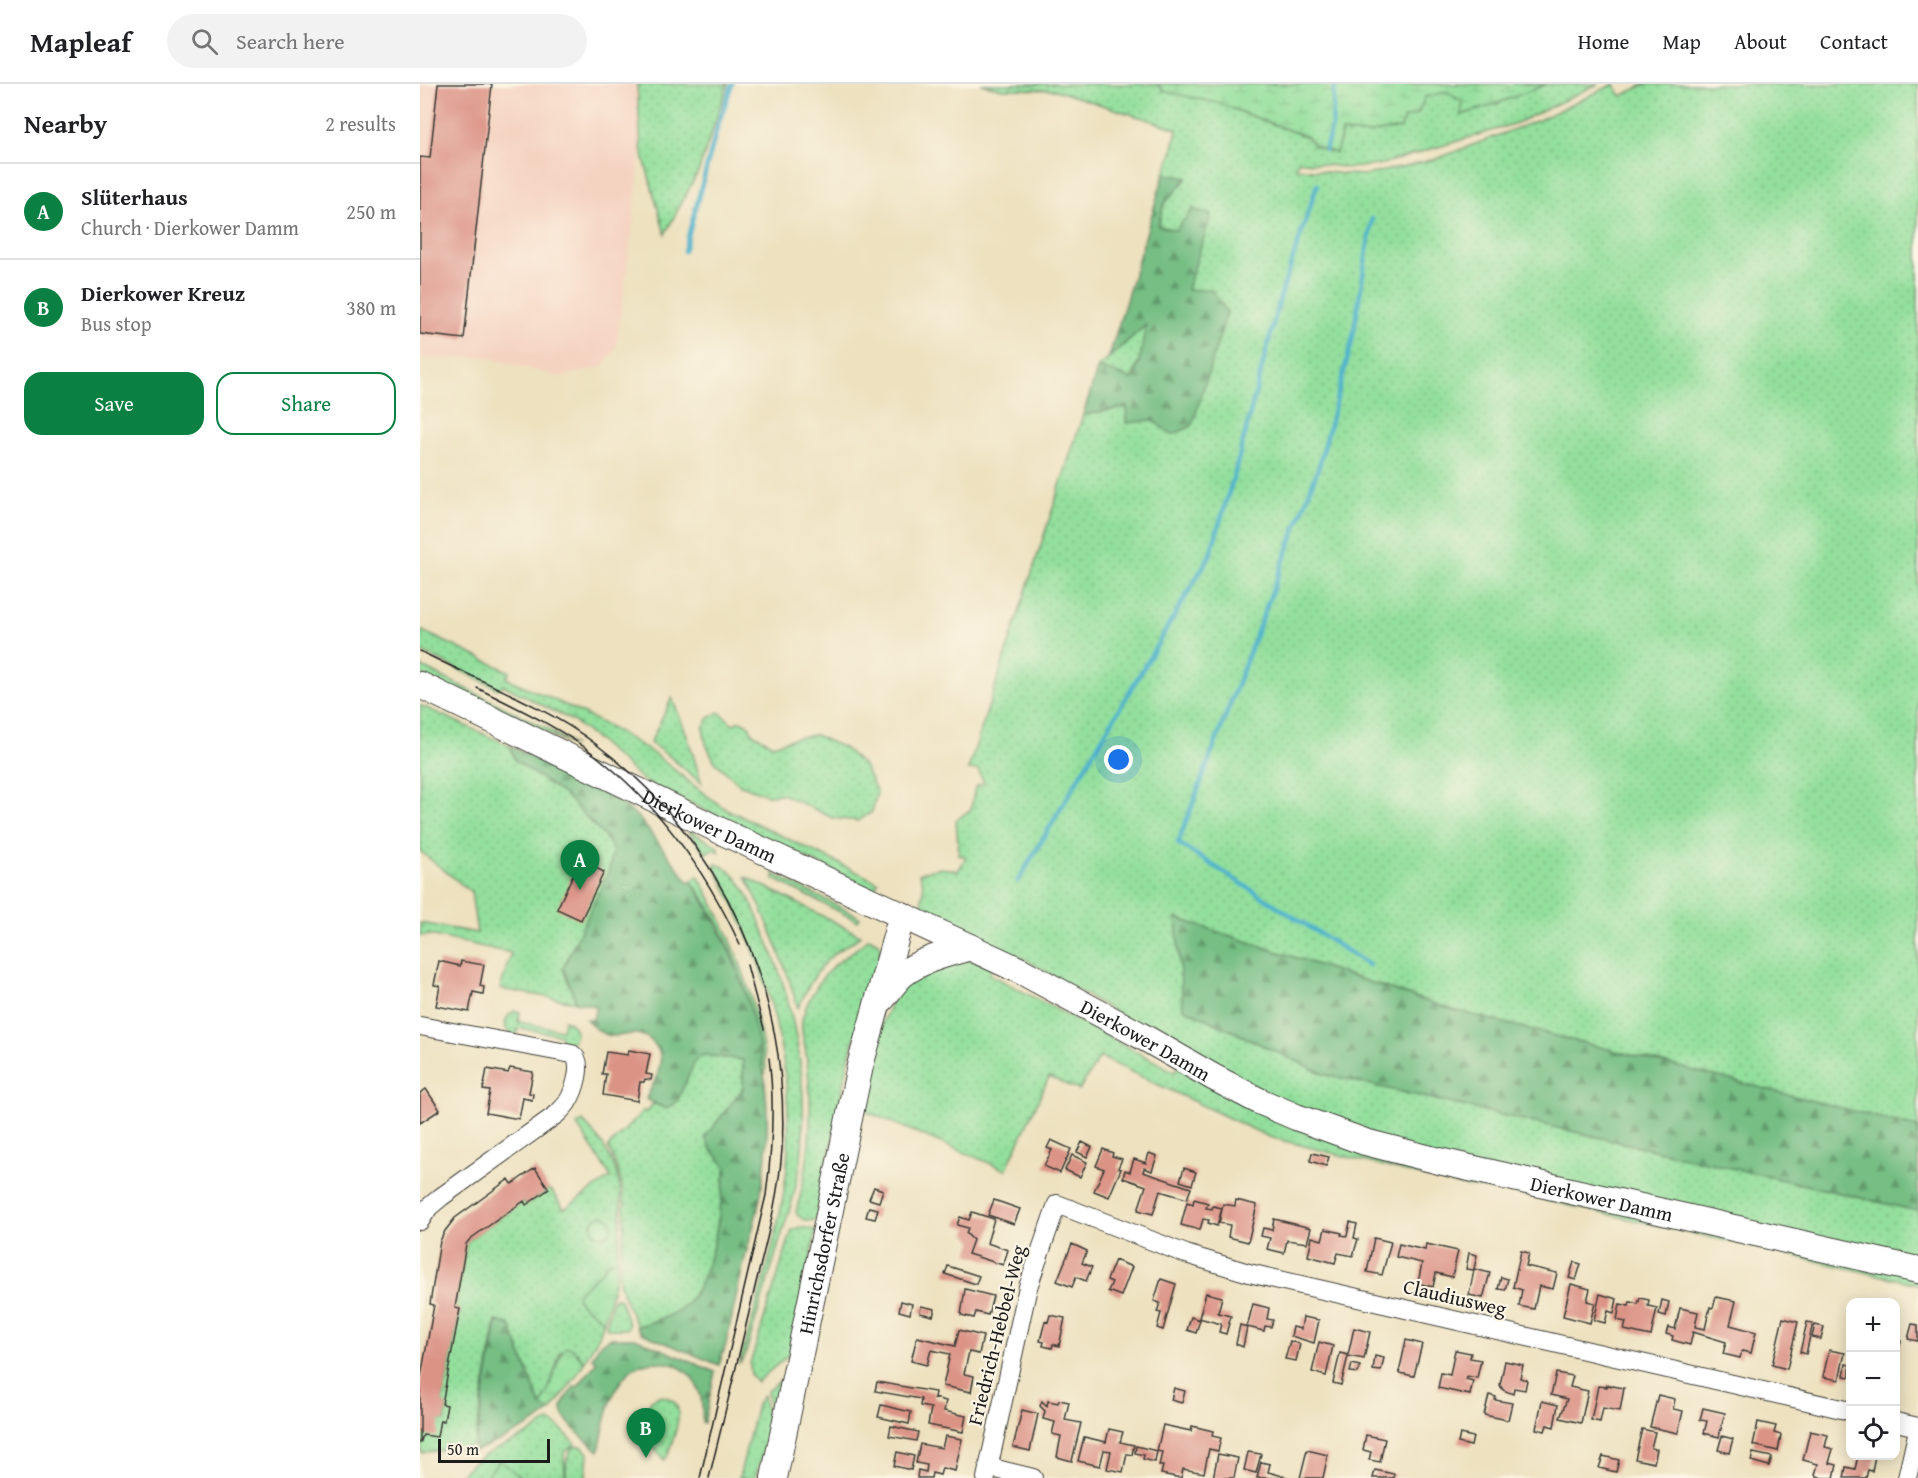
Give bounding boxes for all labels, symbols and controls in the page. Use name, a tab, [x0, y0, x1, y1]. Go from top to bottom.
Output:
search box	[167, 14, 587, 68]
text: Mapleaf	[30, 21, 131, 62]
icon: search	[188, 25, 221, 58]
text: Search here	[236, 25, 345, 57]
text: Home	[1578, 26, 1629, 57]
text: Map	[1662, 26, 1701, 57]
text: About	[1734, 26, 1787, 57]
text: Contact	[1820, 26, 1888, 57]
text: Nearby	[24, 104, 107, 143]
text: 2 results	[325, 109, 396, 138]
text: Slüterhaus	[81, 181, 188, 213]
text: A	[37, 197, 50, 226]
text: 250 m	[346, 197, 396, 226]
text: Church · Dierkower Damm	[81, 213, 299, 242]
text: Dierkower Kreuz	[81, 277, 245, 309]
text: B	[37, 293, 50, 322]
text: 380 m	[346, 293, 396, 322]
text: Bus stop	[81, 309, 152, 338]
button: Save	[24, 372, 204, 435]
button: Share	[216, 372, 396, 435]
your location	[1104, 745, 1133, 774]
street label: Dierkower Damm	[638, 781, 782, 870]
pin: A	[560, 840, 600, 890]
street label: Dierkower Damm	[1076, 991, 1217, 1088]
street label: Hinrichsdorfer Straße	[790, 1150, 856, 1337]
street label: Dierkower Damm	[1528, 1168, 1677, 1228]
street label: Friedrich-Hebbel-Weg	[960, 1242, 1032, 1428]
street label: Claudiusweg	[1401, 1271, 1509, 1323]
map controls	[1846, 1298, 1900, 1460]
button: +	[1846, 1298, 1900, 1352]
button: −	[1846, 1352, 1900, 1406]
button: locate	[1846, 1406, 1900, 1460]
pin: B	[626, 1408, 666, 1458]
scale bar	[438, 1436, 550, 1464]
text: 50 m	[447, 1437, 479, 1461]

